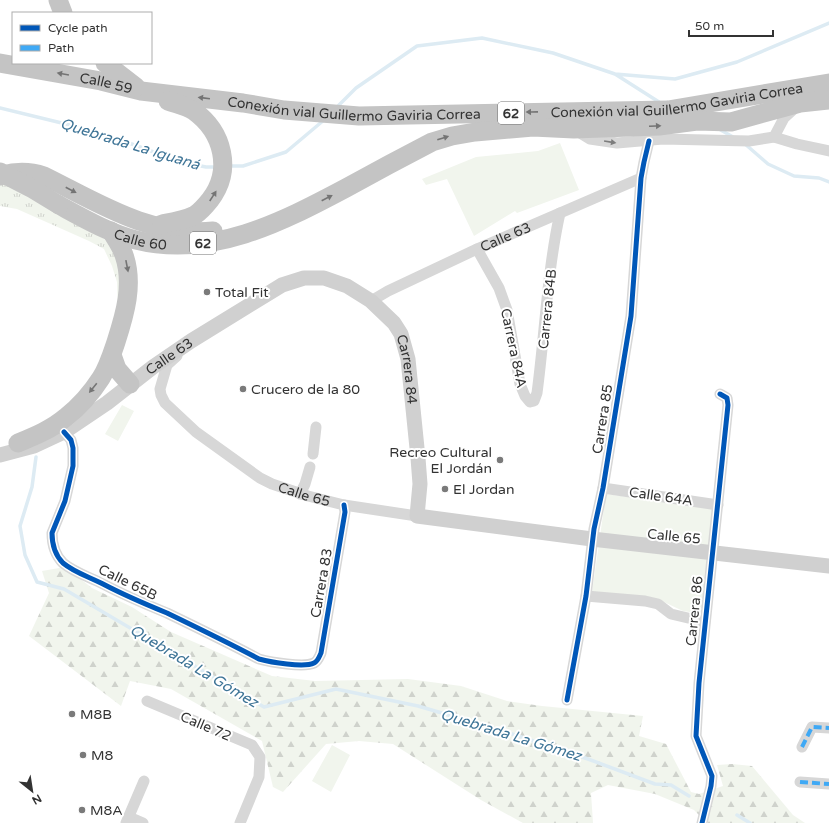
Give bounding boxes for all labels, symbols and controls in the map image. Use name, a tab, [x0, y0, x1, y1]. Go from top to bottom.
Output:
legend	[12, 12, 152, 64]
scale bar	[689, 12, 773, 38]
text: 50 m	[695, 19, 724, 33]
text: Cycle path	[48, 21, 107, 35]
text: Path	[48, 41, 74, 55]
street label: Calle 59	[78, 69, 134, 98]
one-way arrow	[57, 71, 69, 77]
street label: Conexión vial Guillermo Gaviria Correa	[550, 80, 804, 121]
street label: Conexión vial Guillermo Gaviria Correa	[226, 93, 481, 125]
one-way arrow	[198, 95, 210, 101]
road number: 62	[498, 102, 524, 124]
one-way arrow	[525, 109, 538, 115]
water label: Quebrada La Iguaná	[58, 114, 202, 174]
one-way arrow	[649, 123, 662, 129]
one-way arrow	[437, 135, 449, 141]
one-way arrow	[604, 139, 616, 145]
one-way arrow	[65, 186, 77, 193]
one-way arrow	[209, 190, 216, 201]
one-way arrow	[321, 194, 333, 201]
street label: Calle 63	[477, 219, 534, 256]
street label: Calle 60	[111, 225, 168, 254]
road number: 62	[190, 232, 216, 254]
one-way arrow	[124, 260, 130, 272]
street label: Carrera 84B	[535, 268, 560, 350]
place label: Total Fit	[215, 284, 269, 301]
marker: Total Fit	[202, 287, 212, 297]
street label: Carrera 84A	[497, 307, 530, 389]
street label: Carrera 84	[393, 332, 421, 405]
street label: Calle 63	[142, 334, 196, 379]
place label: Crucero de la 80	[251, 381, 360, 398]
one-way arrow	[89, 383, 98, 394]
street label: Carrera 85	[589, 383, 616, 455]
marker: Crucero de la 80	[238, 384, 248, 394]
place label: Recreo Cultural El Jordán	[389, 444, 492, 477]
marker: Recreo Cultural El Jordán	[495, 455, 505, 465]
street label: Calle 65	[276, 479, 332, 510]
place label: El Jordan	[453, 481, 514, 498]
marker: El Jordan	[440, 484, 450, 494]
street label: Calle 64A	[628, 484, 694, 509]
street label: Calle 65	[646, 525, 702, 548]
street label: Carrera 83	[307, 547, 336, 619]
street label: Calle 65B	[96, 561, 160, 604]
street label: Carrera 86	[682, 575, 707, 647]
water label: Quebrada La Gómez	[127, 621, 263, 712]
water label: Quebrada La Gómez	[438, 705, 585, 765]
place label: M8B	[80, 706, 112, 723]
street label: Calle 72	[178, 708, 234, 745]
marker: M8B	[67, 709, 77, 719]
place label: M8	[91, 747, 114, 764]
marker: M8	[78, 750, 88, 760]
north arrow	[12, 771, 52, 811]
text: N	[30, 791, 44, 807]
place label: M8A	[90, 802, 123, 819]
marker: M8A	[77, 805, 87, 815]

